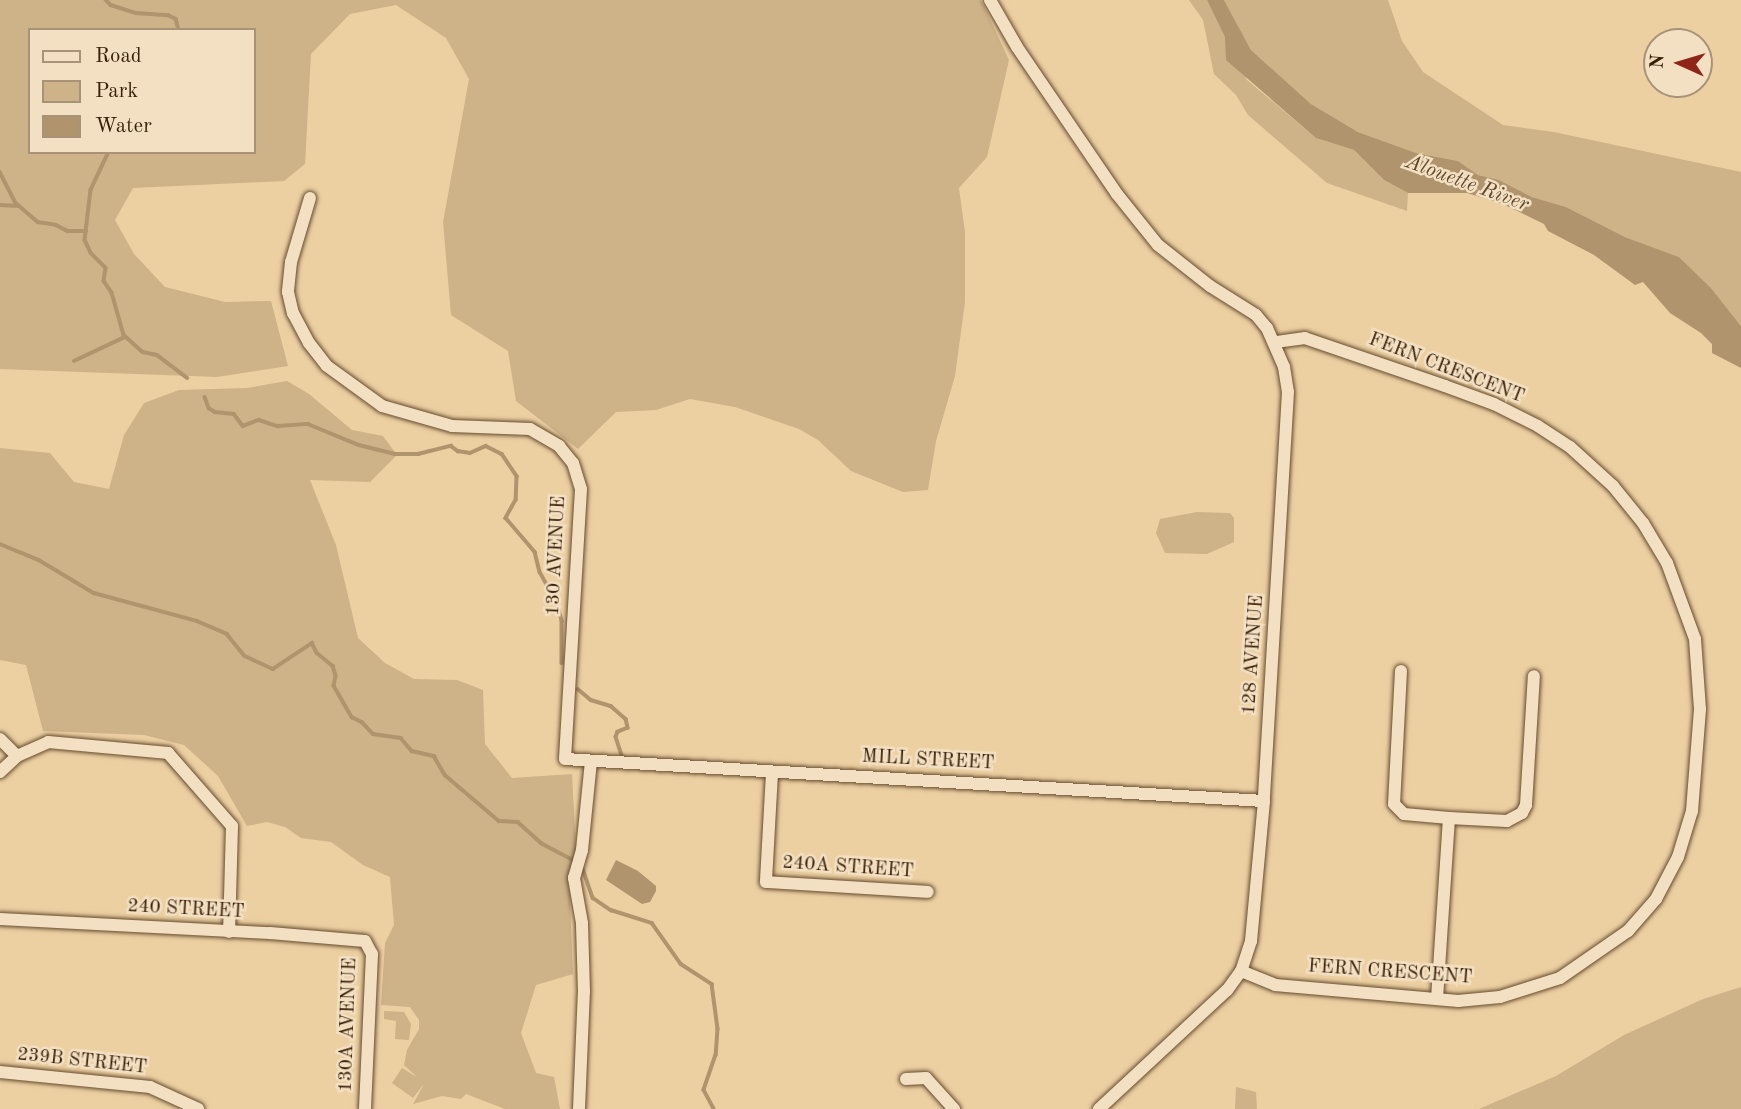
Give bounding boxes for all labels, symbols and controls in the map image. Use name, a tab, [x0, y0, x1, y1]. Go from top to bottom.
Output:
legend	[28, 28, 256, 154]
north arrow	[1643, 28, 1713, 98]
text: Road	[95, 46, 142, 67]
text: N	[1649, 54, 1669, 70]
text: Park	[95, 81, 138, 102]
text: Water	[95, 116, 152, 137]
water label: Alouette River	[1402, 150, 1532, 218]
street label: FERN CRESCENT	[1365, 329, 1527, 409]
street label: 130 AVENUE	[542, 495, 572, 617]
street label: 128 AVENUE	[1238, 594, 1270, 716]
street label: MILL STREET	[861, 746, 995, 776]
street label: 240A STREET	[782, 852, 914, 884]
street label: 240 STREET	[127, 896, 245, 924]
street label: FERN CRESCENT	[1307, 956, 1473, 990]
street label: 130A AVENUE	[335, 957, 363, 1093]
street label: 239B STREET	[16, 1044, 148, 1080]

